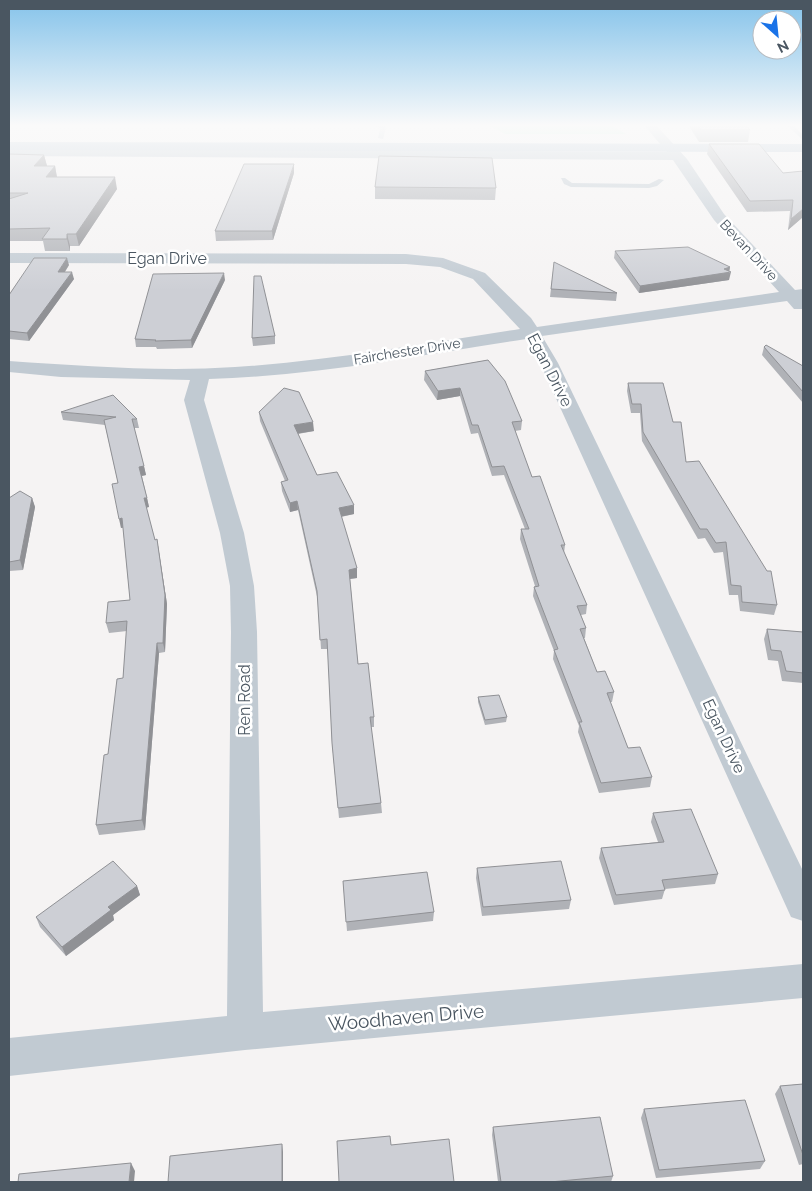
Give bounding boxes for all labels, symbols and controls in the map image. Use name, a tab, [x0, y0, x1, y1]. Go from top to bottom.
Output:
north arrow	[752, 10, 802, 60]
text: N	[775, 37, 791, 56]
street label: Bevan Drive	[717, 216, 781, 284]
street label: Egan Drive	[127, 249, 207, 268]
street label: Egan Drive	[523, 330, 577, 410]
street label: Fairchester Drive	[352, 335, 462, 367]
street label: Ren Road	[235, 664, 254, 736]
street label: Egan Drive	[699, 696, 749, 776]
street label: Woodhaven Drive	[327, 999, 485, 1035]

